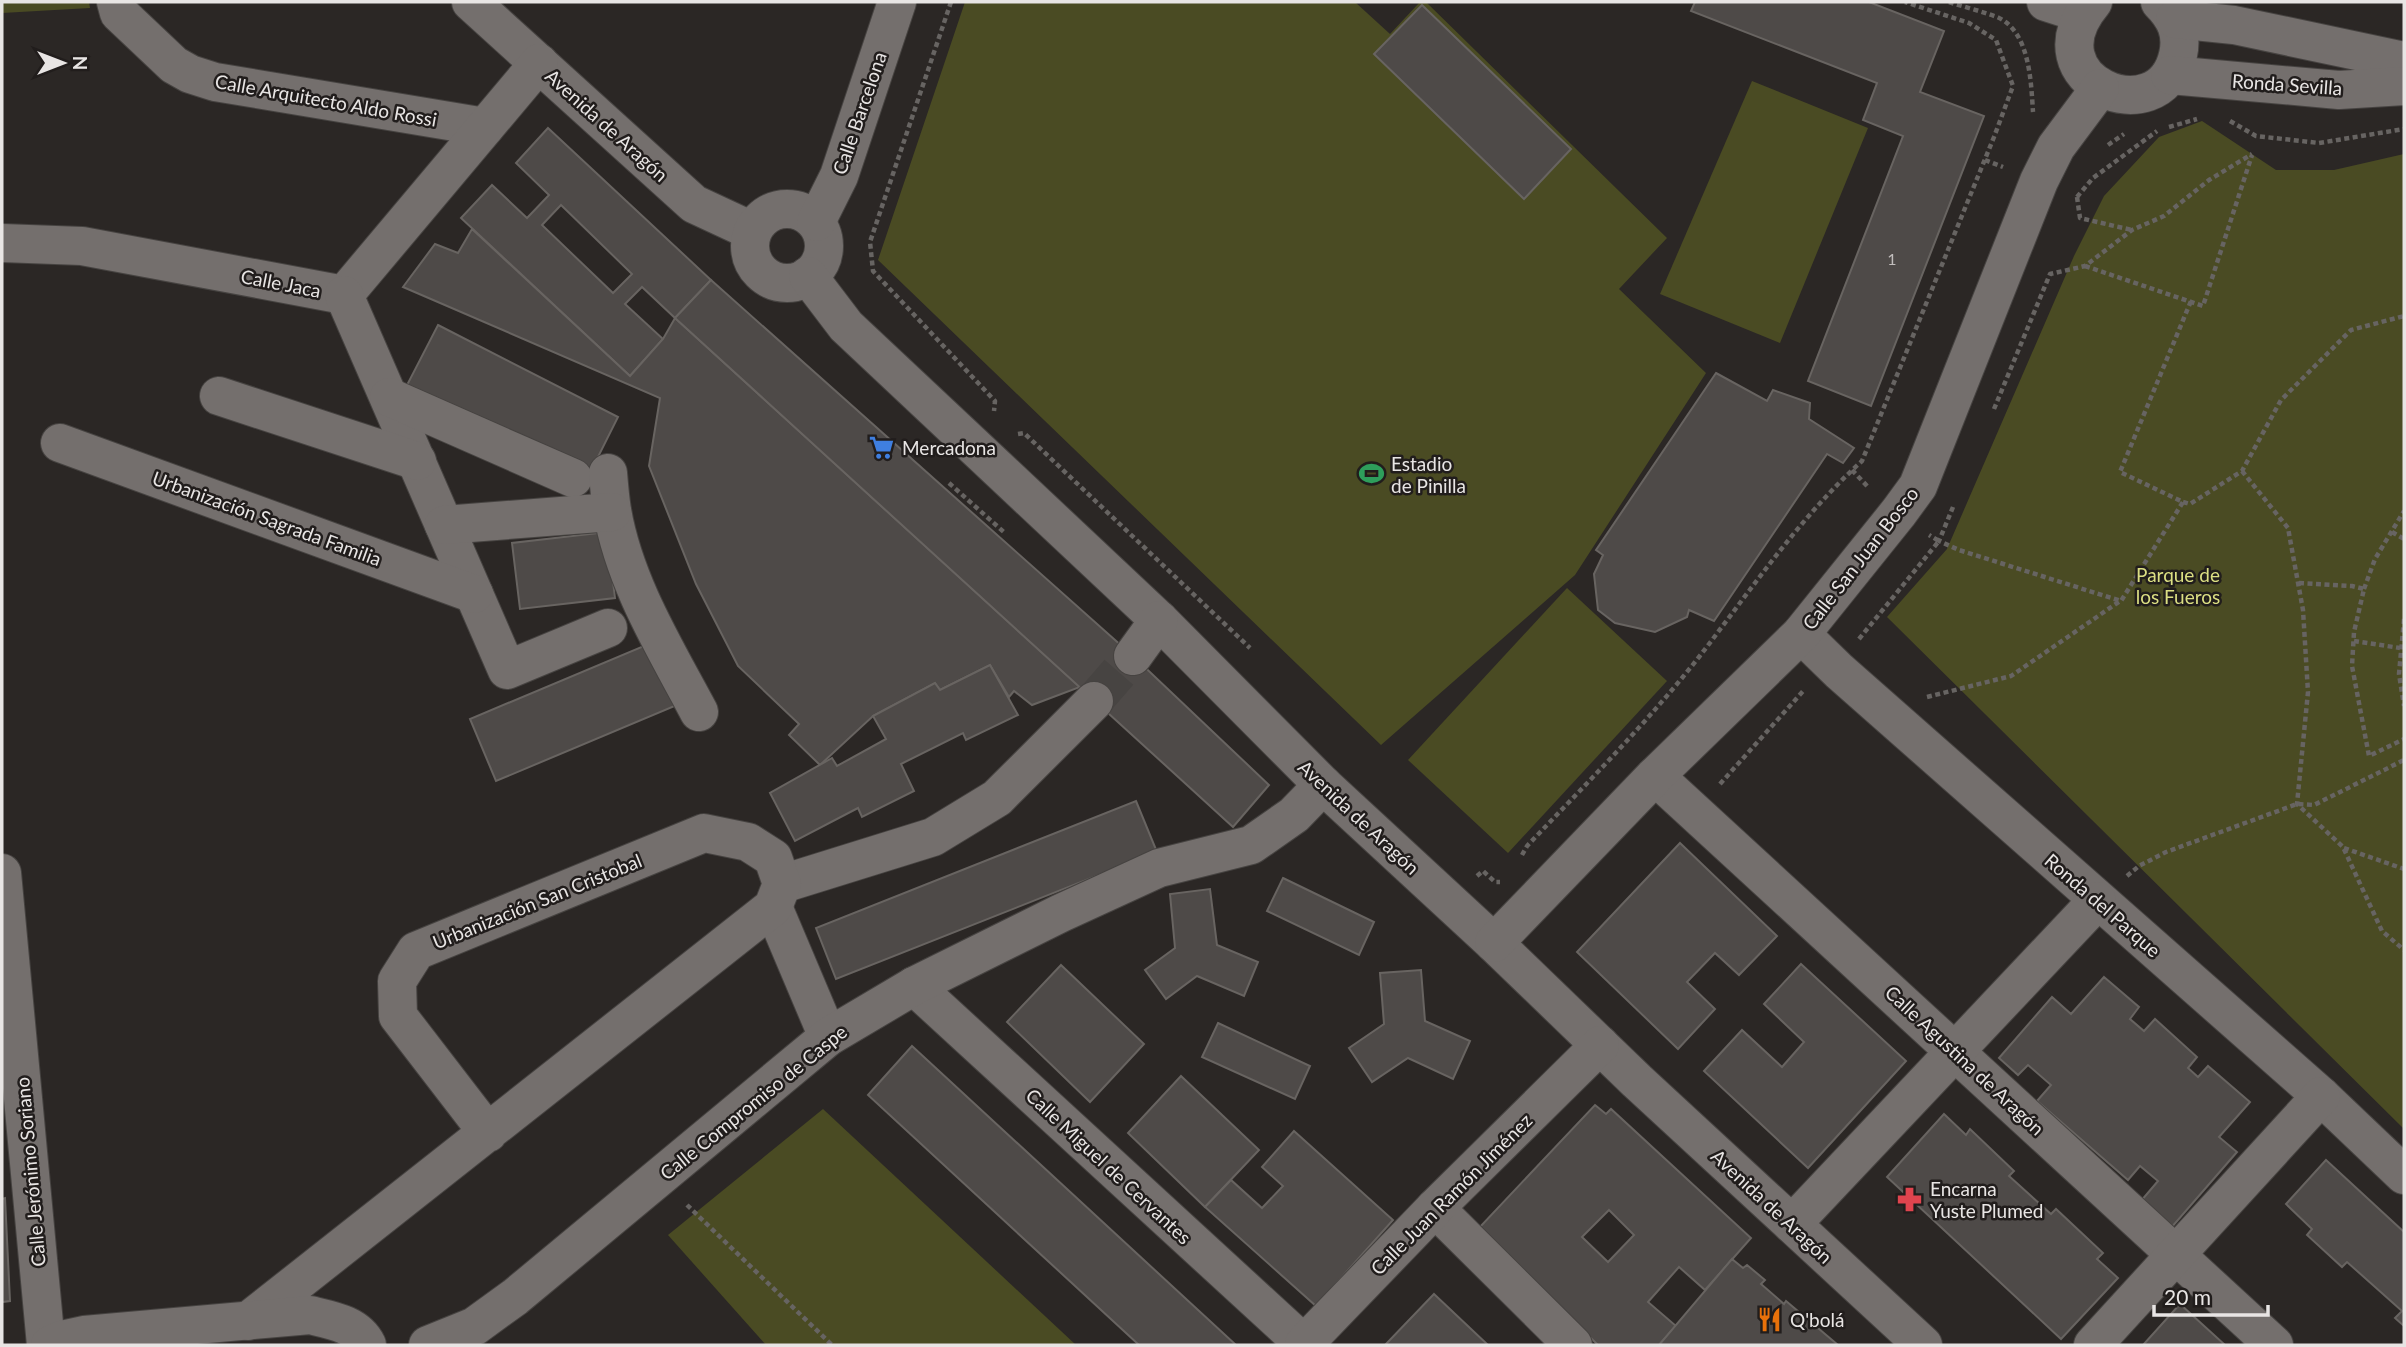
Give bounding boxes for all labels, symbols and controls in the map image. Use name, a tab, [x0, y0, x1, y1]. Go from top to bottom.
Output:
north arrow	[28, 28, 98, 98]
street label: Calle Barcelona	[827, 49, 891, 177]
text: N	[69, 56, 92, 70]
street label: Avenida de Aragón	[541, 64, 673, 186]
street label: Calle Arquitecto Aldo Rossi	[213, 69, 439, 131]
street label: Ronda Sevilla	[2231, 69, 2343, 99]
house number: 1	[1887, 249, 1897, 268]
street label: Calle Jaca	[239, 264, 323, 302]
supermarket icon: Mercadona	[868, 433, 896, 461]
place label: Mercadona	[902, 436, 996, 459]
place label: Estadio de Pinilla	[1391, 452, 1466, 497]
sports icon: Estadio de Pinilla	[1357, 460, 1385, 488]
street label: Urbanización Sagrada Familia	[149, 466, 385, 570]
street label: Calle San Juan Bosco	[1797, 482, 1923, 634]
park label: Parque de los Fueros	[2136, 563, 2220, 608]
street label: Avenida de Aragón	[1294, 755, 1424, 879]
street label: Ronda del Parque	[2040, 848, 2166, 962]
street label: Urbanización San Cristobal	[429, 849, 645, 953]
street label: Calle Agustina de Aragón	[1881, 980, 2049, 1140]
street label: Calle Compromiso de Caspe	[655, 1020, 851, 1184]
street label: Calle Jerónimo Soriano	[10, 1076, 50, 1268]
street label: Calle Miguel de Cervantes	[1022, 1083, 1196, 1249]
street label: Calle Juan Ramón Jiménez	[1366, 1109, 1536, 1279]
street label: Avenida de Aragón	[1707, 1144, 1837, 1268]
place label: Encarna Yuste Plumed	[1930, 1177, 2043, 1222]
pharmacy icon: Encarna Yuste Plumed	[1896, 1185, 1924, 1213]
scale bar	[2154, 1274, 2268, 1318]
text: 20 m	[2164, 1284, 2211, 1309]
restaurant icon: Q'bolá	[1756, 1305, 1784, 1333]
place label: Q'bolá	[1790, 1308, 1844, 1331]

